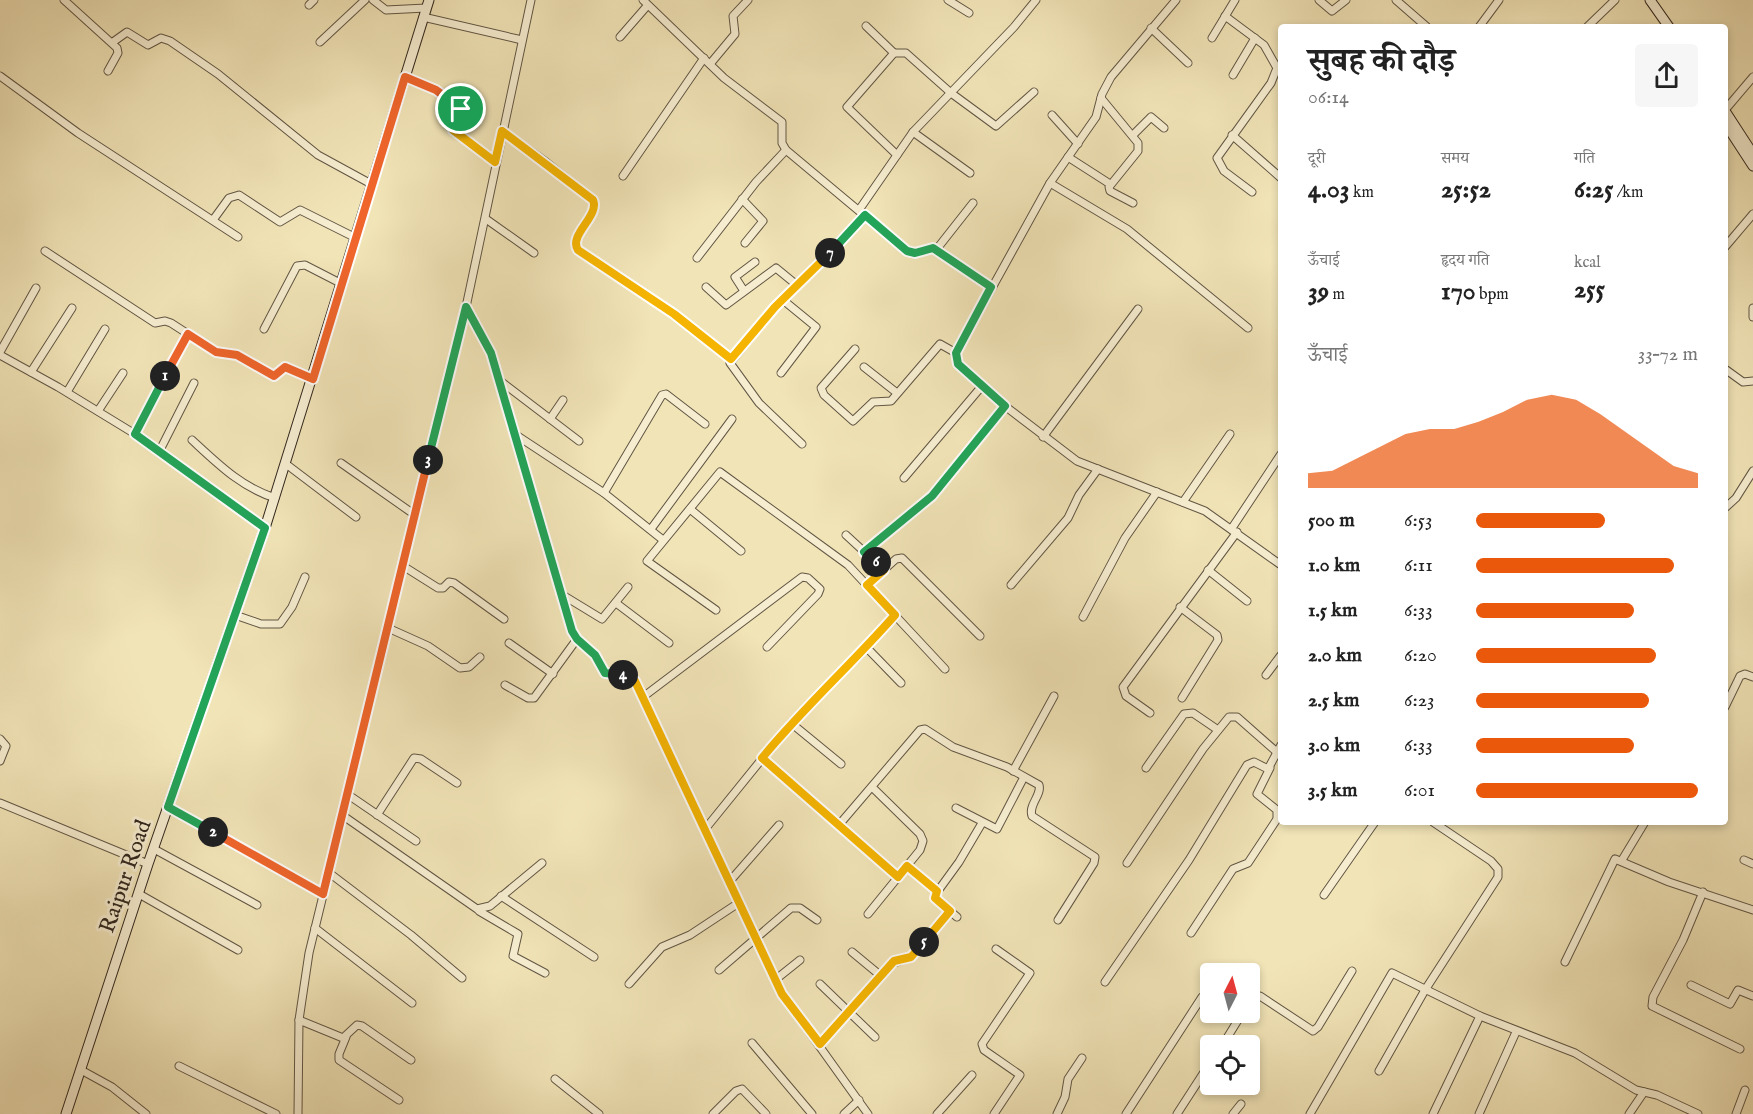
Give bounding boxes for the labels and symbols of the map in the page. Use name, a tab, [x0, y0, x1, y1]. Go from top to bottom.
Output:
pin	[435, 83, 486, 134]
pin: 7	[815, 238, 845, 268]
pin: 1	[150, 361, 180, 391]
pin: 3	[413, 445, 443, 475]
pin: 6	[861, 547, 891, 577]
pin: 4	[608, 660, 638, 690]
street label: Raipur Road	[93, 816, 158, 937]
pin: 2	[198, 817, 228, 847]
pin: 5	[909, 927, 939, 957]
north arrow	[1200, 963, 1260, 1023]

